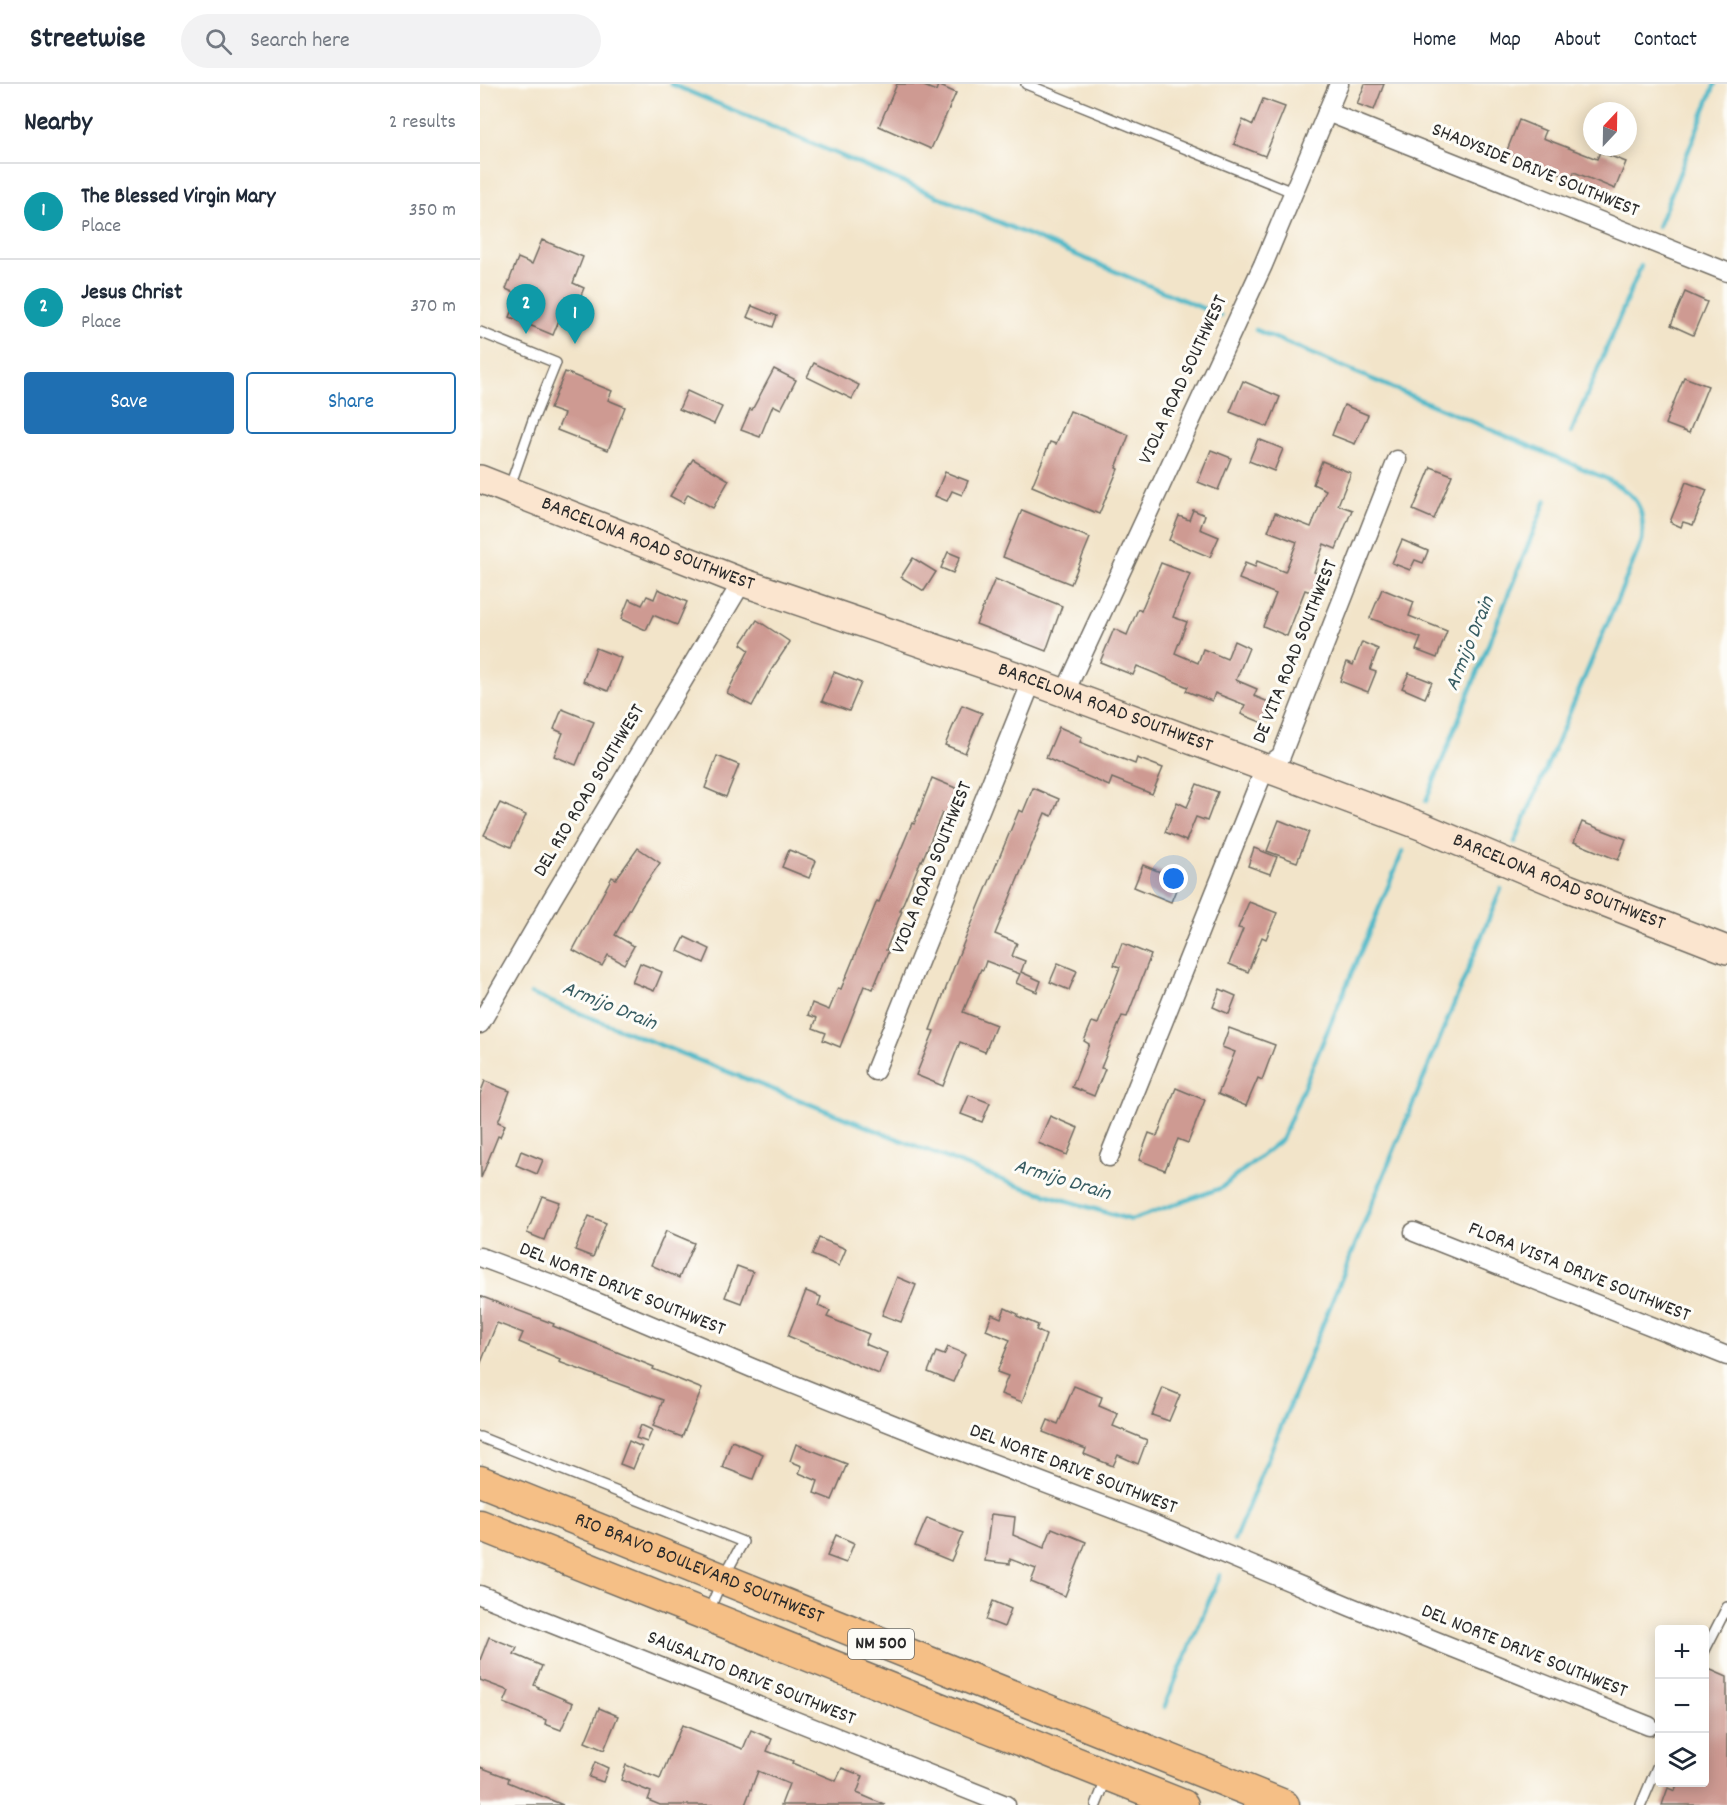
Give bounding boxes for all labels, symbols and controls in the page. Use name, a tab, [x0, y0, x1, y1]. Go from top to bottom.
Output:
search box	[181, 14, 601, 68]
text: Streetwise	[30, 21, 145, 61]
icon: search	[202, 25, 235, 58]
text: Search here	[250, 26, 350, 57]
text: Home	[1412, 26, 1456, 56]
text: Map	[1489, 26, 1521, 56]
text: About	[1554, 26, 1601, 56]
text: Contact	[1634, 26, 1697, 56]
north arrow	[1583, 102, 1637, 156]
text: Nearby	[24, 105, 92, 142]
text: 2 results	[389, 109, 456, 137]
street label: SHADYSIDE DRIVE SOUTHWEST	[1427, 116, 1643, 226]
text: The Blessed Virgin Mary	[81, 182, 275, 213]
text: 1	[41, 197, 46, 225]
text: 350 m	[409, 197, 456, 225]
text: Place	[81, 213, 121, 241]
text: Jesus Christ	[81, 278, 182, 309]
pin: 2	[506, 284, 546, 334]
street label: VIOLA ROAD SOUTHWEST	[1133, 291, 1235, 469]
text: 2	[39, 293, 48, 321]
text: 370 m	[410, 293, 456, 321]
pin: 1	[556, 294, 595, 344]
text: Place	[81, 309, 121, 337]
button: Save	[24, 372, 234, 434]
button: Share	[246, 372, 456, 434]
street label: BARCELONA ROAD SOUTHWEST	[537, 490, 758, 599]
street label: DE VITA ROAD SOUTHWEST	[1246, 556, 1346, 748]
water label: Armijo Drain	[1439, 591, 1504, 696]
street label: BARCELONA ROAD SOUTHWEST	[994, 656, 1216, 761]
street label: DEL RIO ROAD SOUTHWEST	[527, 699, 653, 883]
street label: VIOLA ROAD SOUTHWEST	[886, 778, 980, 958]
street label: BARCELONA ROAD SOUTHWEST	[1448, 827, 1669, 938]
your location	[1159, 864, 1188, 893]
water label: Armijo Drain	[557, 975, 662, 1040]
water label: Armijo Drain	[1010, 1152, 1115, 1210]
street label: FLORA VISTA DRIVE SOUTHWEST	[1464, 1216, 1694, 1330]
street label: DEL NORTE DRIVE SOUTHWEST	[515, 1236, 729, 1344]
street label: DEL NORTE DRIVE SOUTHWEST	[965, 1418, 1181, 1522]
street label: RIO BRAVO BOULEVARD SOUTHWEST	[570, 1506, 828, 1632]
street label: DEL NORTE DRIVE SOUTHWEST	[1417, 1598, 1631, 1706]
street label: SAUSALITO DRIVE SOUTHWEST	[643, 1624, 859, 1734]
map controls	[1655, 1625, 1709, 1787]
button: +	[1655, 1625, 1709, 1679]
road number: NM 500	[848, 1629, 914, 1659]
button: −	[1655, 1679, 1709, 1733]
button: layers	[1655, 1733, 1709, 1787]

